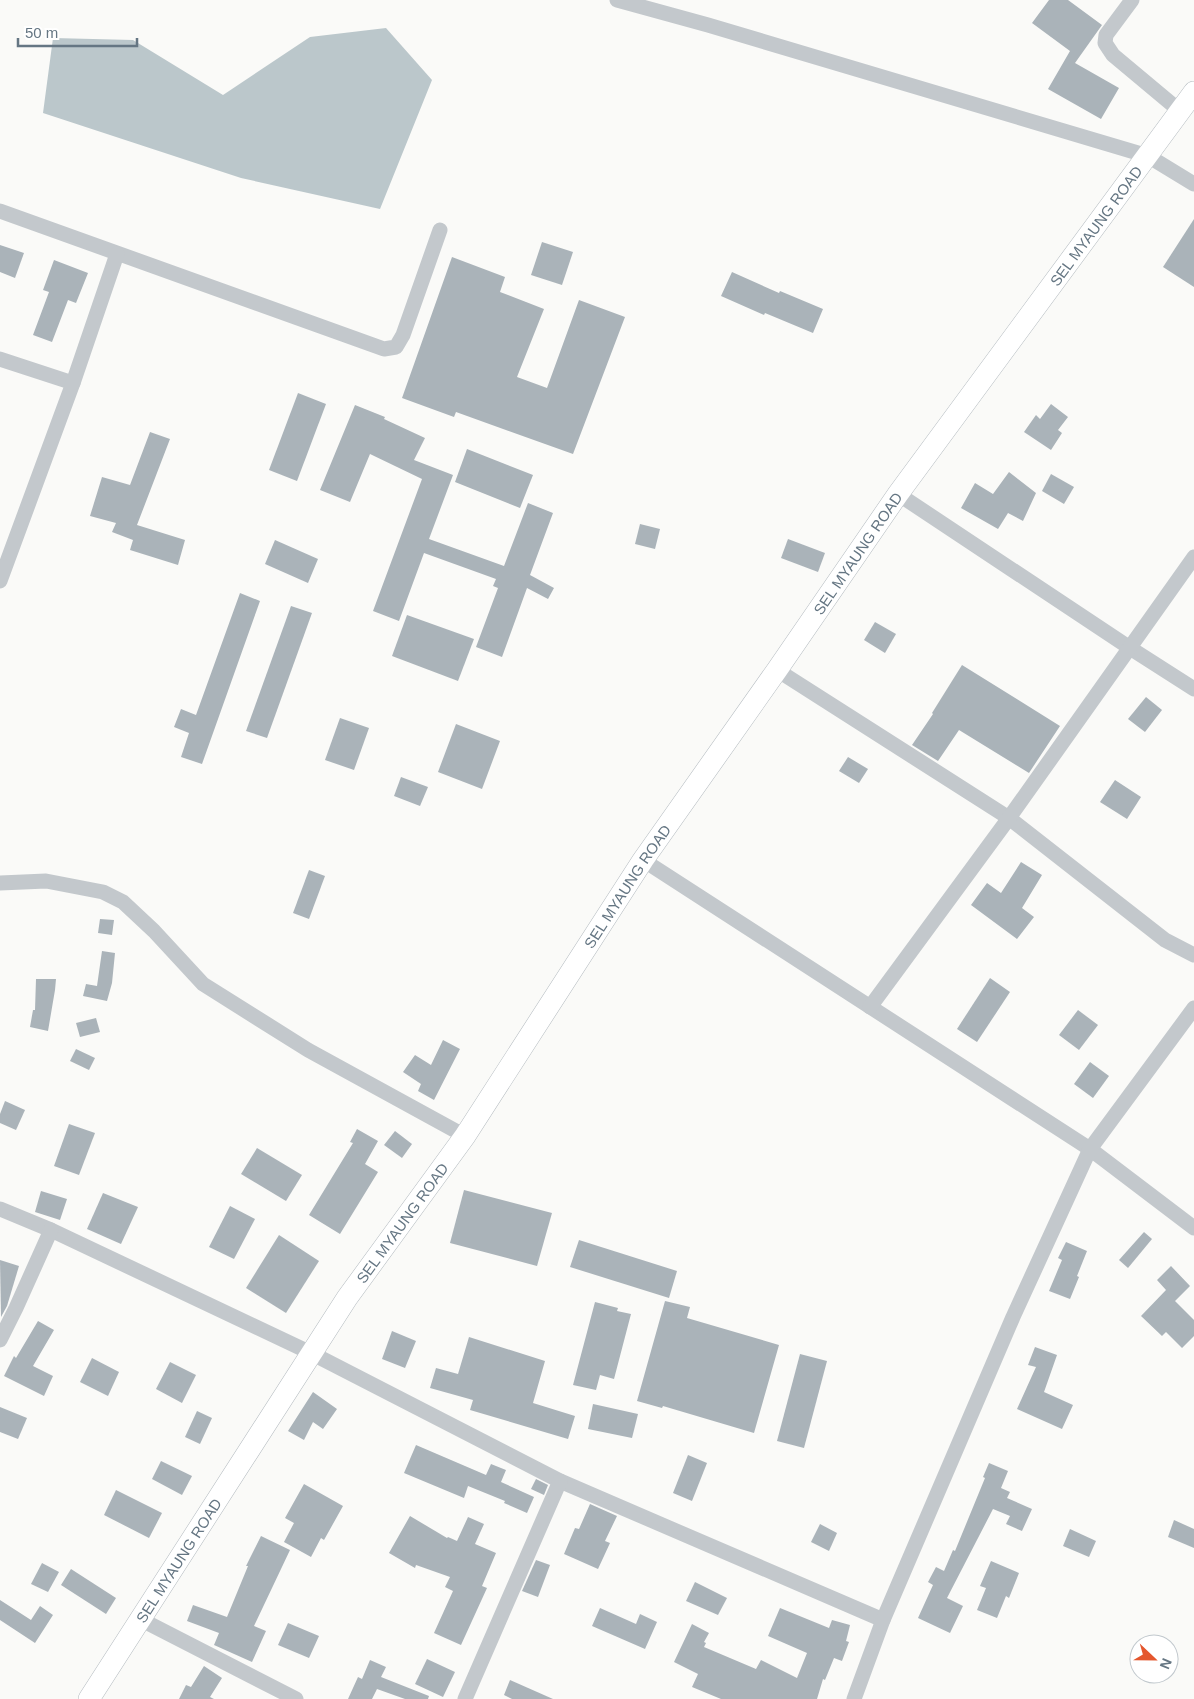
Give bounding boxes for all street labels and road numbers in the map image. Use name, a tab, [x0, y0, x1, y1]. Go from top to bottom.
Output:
street label: SEL MYAUNG ROAD	[1046, 162, 1145, 289]
street label: SEL MYAUNG ROAD	[809, 489, 905, 617]
street label: SEL MYAUNG ROAD	[580, 821, 674, 951]
street label: SEL MYAUNG ROAD	[352, 1159, 451, 1286]
street label: SEL MYAUNG ROAD	[132, 1495, 225, 1626]

